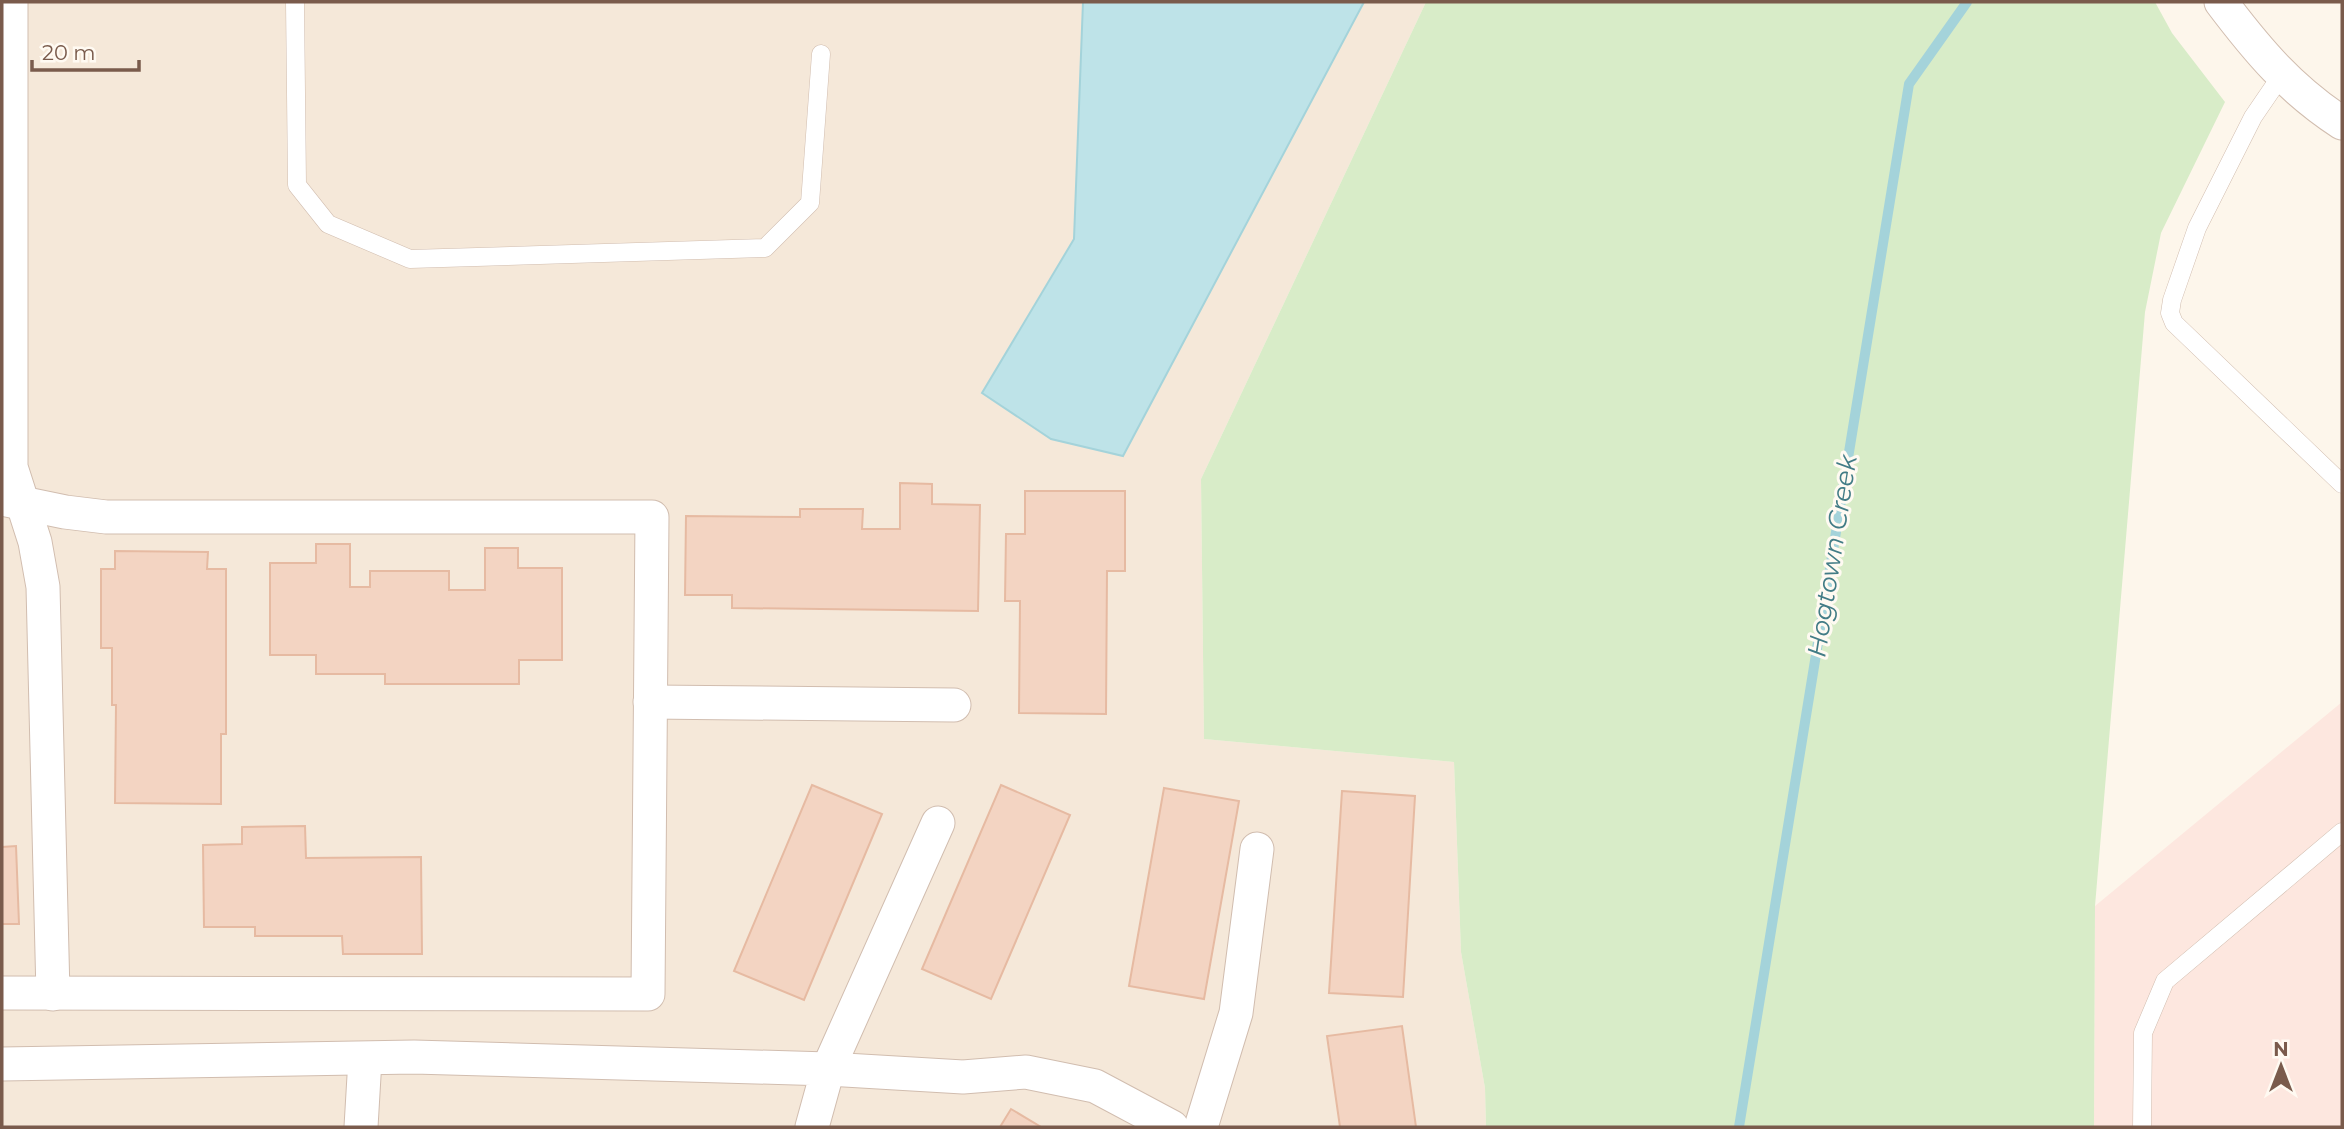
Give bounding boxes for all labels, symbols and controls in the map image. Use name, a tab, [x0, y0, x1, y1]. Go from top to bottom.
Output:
scale bar	[32, 28, 138, 72]
text: 20 m	[42, 40, 96, 65]
water label: Hogtown Creek	[1800, 451, 1864, 659]
north arrow	[2246, 1031, 2316, 1101]
text: N	[2273, 1038, 2289, 1061]

